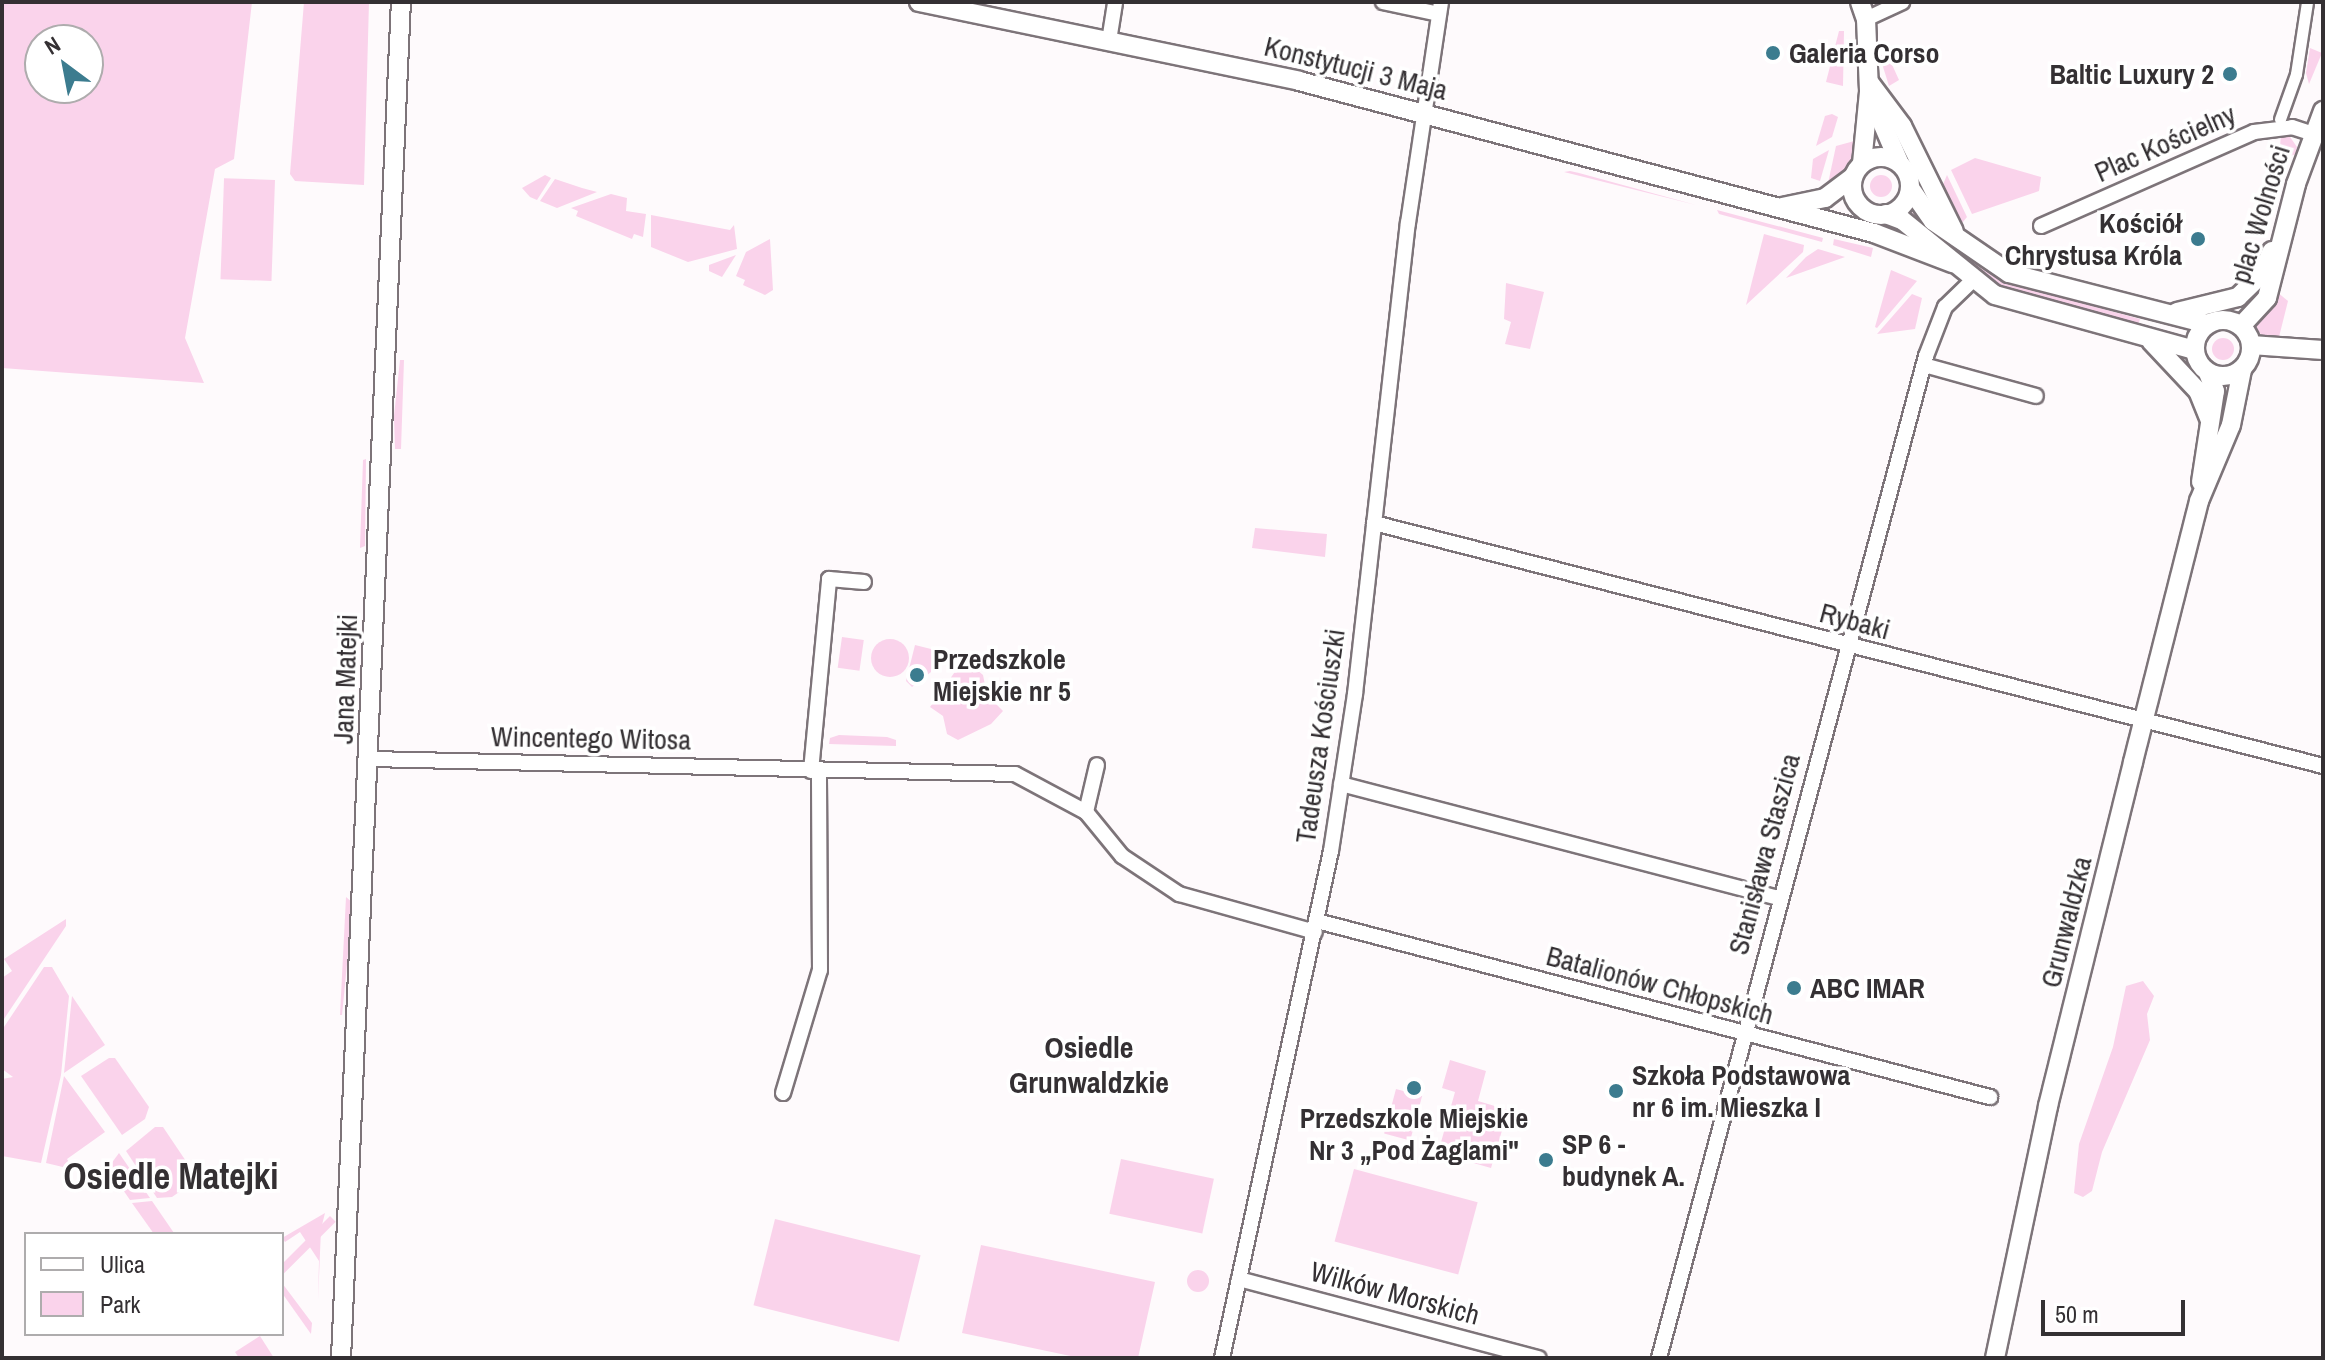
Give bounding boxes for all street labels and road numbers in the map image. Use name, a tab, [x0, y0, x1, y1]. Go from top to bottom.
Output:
street label: Konstytucji 3 Maja	[1261, 29, 1451, 107]
street label: Plac Kościelny	[2089, 97, 2241, 189]
street label: plac Wolności	[2223, 141, 2297, 287]
street label: Rybaki	[1816, 596, 1894, 646]
street label: Jana Matejki	[326, 613, 364, 745]
street label: Tadeusza Kościuszki	[1288, 627, 1352, 845]
street label: Wincentego Witosa	[491, 719, 691, 757]
street label: Stanisława Staszica	[1721, 750, 1807, 958]
street label: Grunwaldzka	[2033, 853, 2099, 991]
street label: Batalionów Chłopskich	[1543, 939, 1777, 1031]
street label: Wilków Morskich	[1307, 1254, 1483, 1332]

